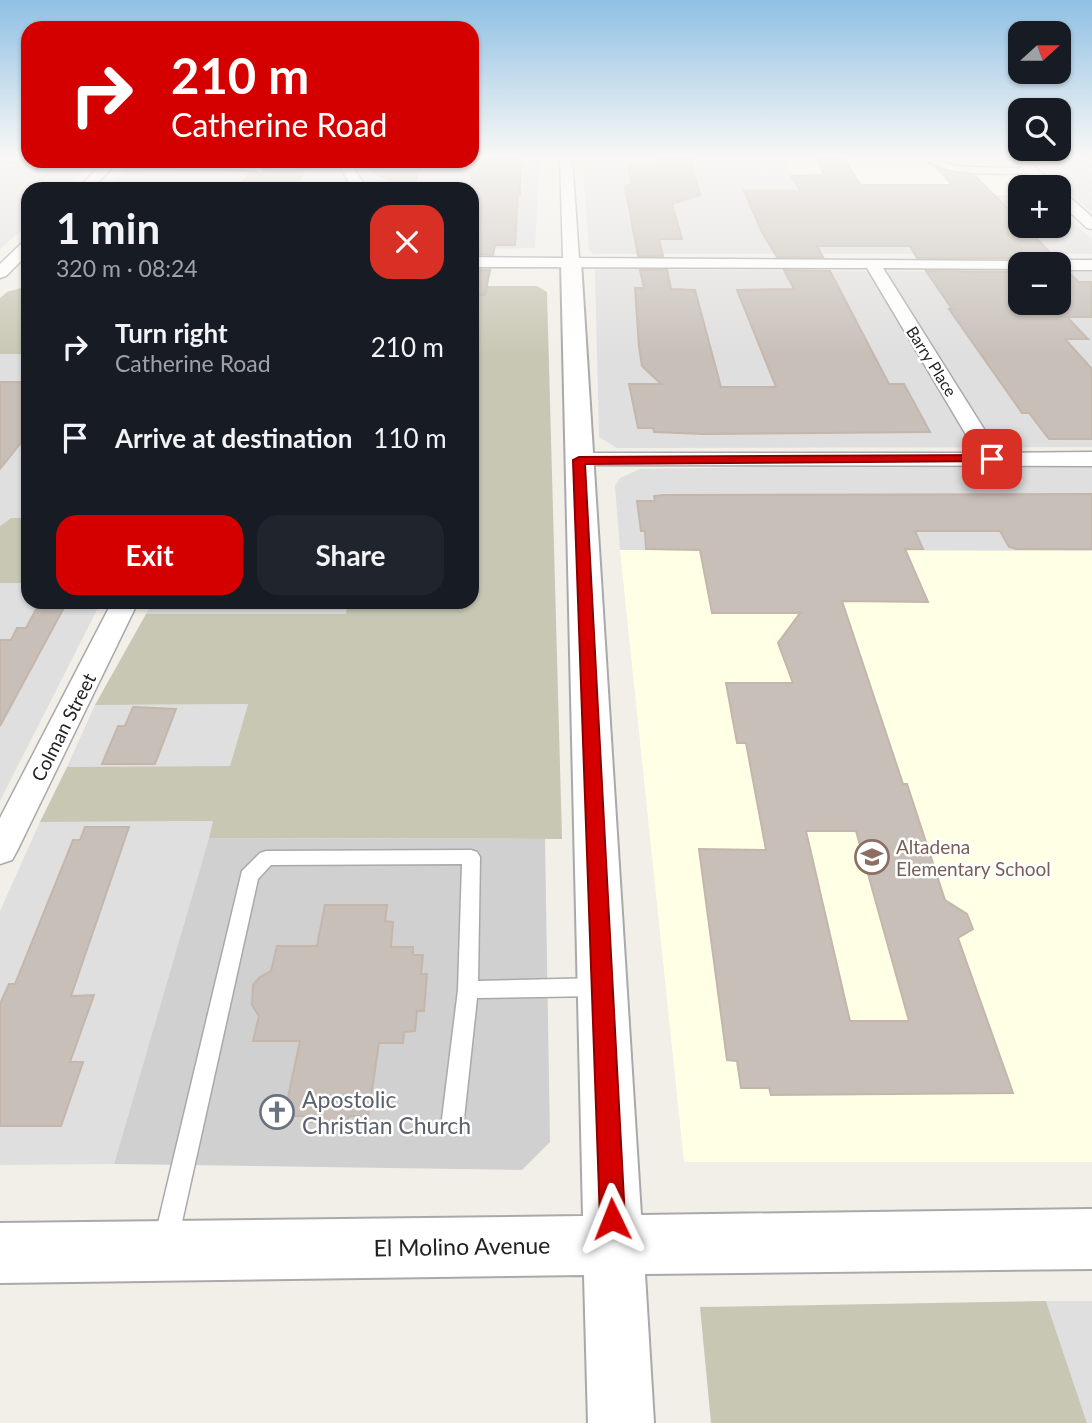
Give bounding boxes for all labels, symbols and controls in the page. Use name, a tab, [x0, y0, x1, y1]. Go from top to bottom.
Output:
north arrow	[1008, 21, 1071, 84]
map controls	[1008, 21, 1071, 315]
text: 210 m	[171, 46, 309, 104]
icon: right	[56, 49, 147, 140]
button: search	[1008, 98, 1071, 161]
text: Catherine Road	[171, 105, 388, 144]
button: +	[1008, 175, 1071, 238]
text: 1 min	[56, 203, 160, 253]
button: close	[370, 205, 444, 279]
button: −	[1008, 252, 1071, 315]
text: 320 m · 08:24	[56, 254, 198, 282]
text: Turn right	[115, 317, 228, 349]
street label: Barry Place	[903, 322, 961, 400]
icon: right	[56, 328, 94, 366]
text: 210 m	[371, 331, 444, 363]
text: Catherine Road	[115, 349, 271, 377]
icon: arrive	[56, 419, 94, 457]
text: Arrive at destination	[115, 422, 352, 454]
text: 110 m	[373, 422, 447, 454]
pin	[962, 429, 1022, 489]
icon: arrive	[973, 440, 1011, 478]
button: Exit	[56, 515, 243, 595]
button: Share	[257, 515, 444, 595]
street label: Colman Street	[26, 669, 100, 785]
place label: Altadena Elementary School	[896, 835, 1051, 880]
school or university icon: Altadena Elementary School	[853, 838, 891, 876]
place label: Apostolic Christian Church	[302, 1085, 471, 1139]
church icon: Apostolic Christian Church	[258, 1093, 296, 1131]
position arrow	[575, 1182, 649, 1256]
street label: El Molino Avenue	[373, 1230, 551, 1262]

